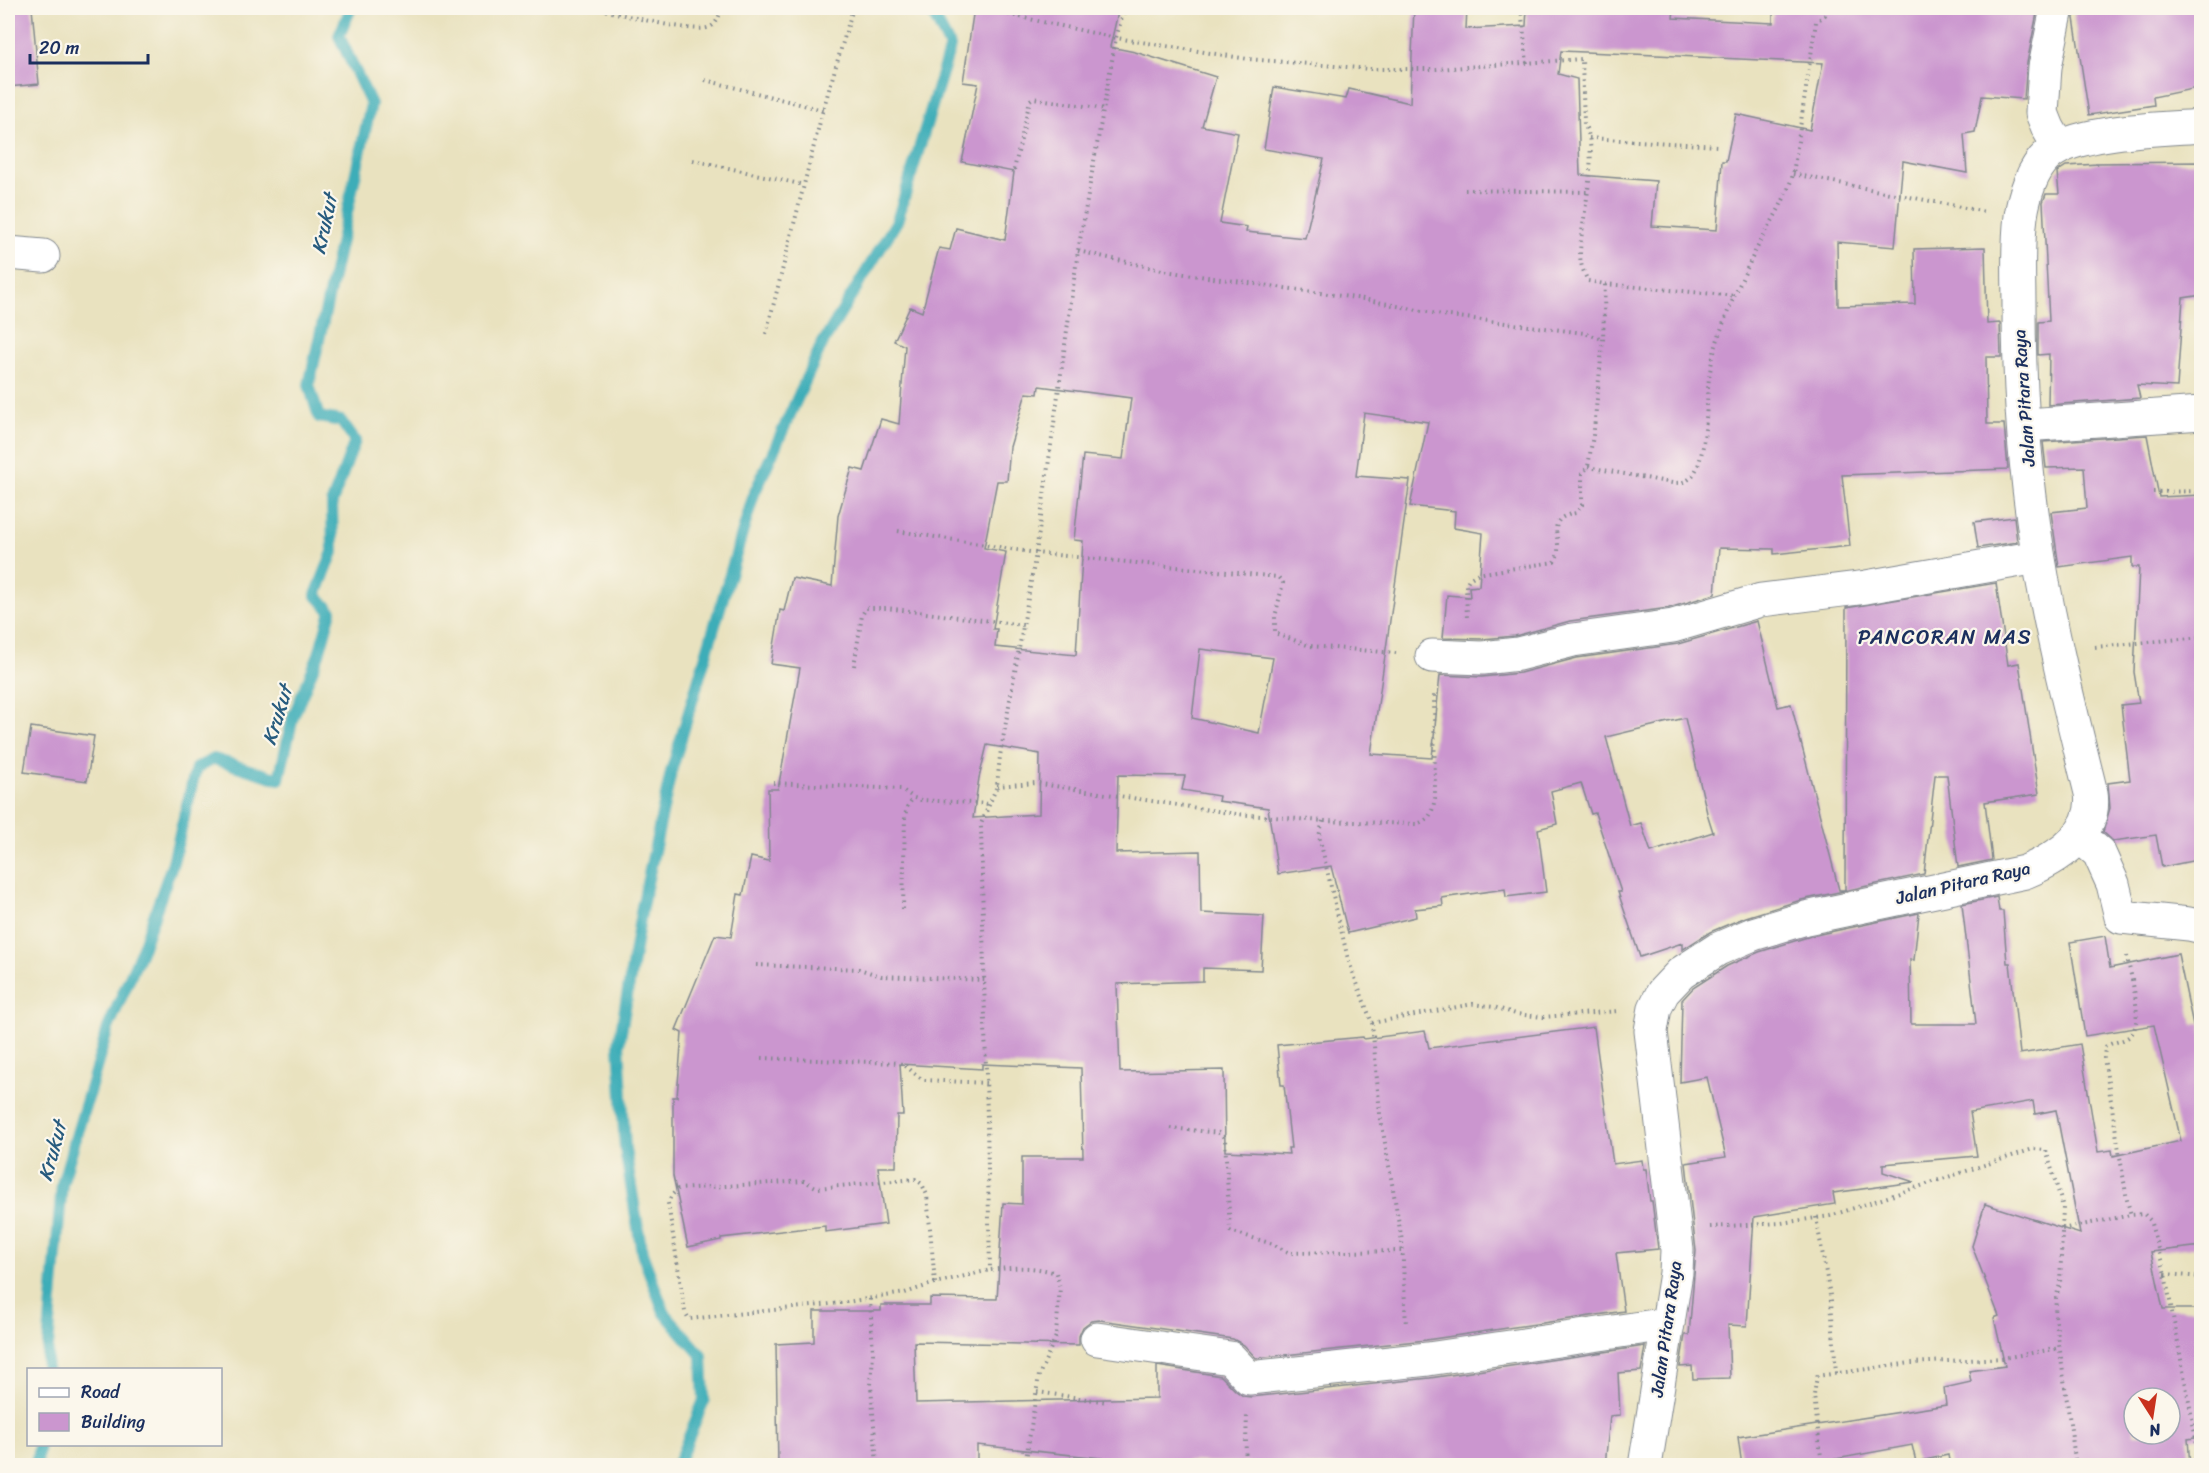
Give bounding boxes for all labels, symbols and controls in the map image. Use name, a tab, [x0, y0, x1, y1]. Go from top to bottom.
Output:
scale bar	[30, 27, 148, 65]
text: 20 m	[39, 32, 79, 64]
water label: Krukut	[301, 188, 349, 257]
street label: Jalan Pitara Raya	[2003, 328, 2045, 469]
district label: PANCORAN MAS	[1858, 618, 2032, 656]
water label: Krukut	[252, 678, 304, 749]
street label: Jalan Pitara Raya	[1892, 852, 2033, 914]
water label: Krukut	[28, 1115, 78, 1185]
street label: Jalan Pitara Raya	[1640, 1259, 1691, 1400]
legend	[27, 1368, 222, 1446]
text: Road	[81, 1376, 121, 1408]
north arrow	[2122, 1386, 2182, 1446]
text: Building	[81, 1406, 145, 1438]
text: N	[2146, 1415, 2164, 1446]

